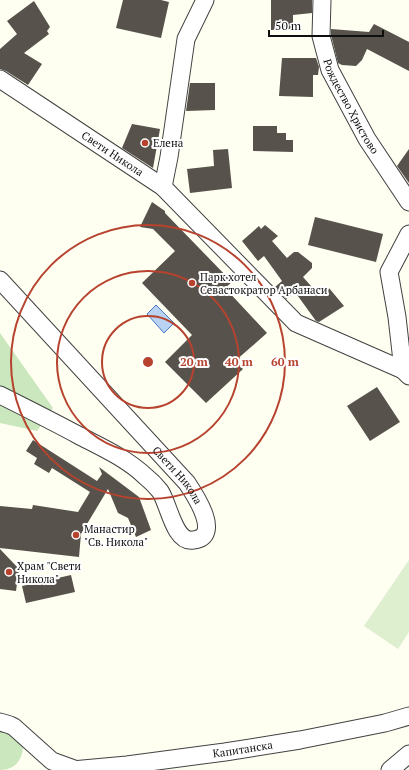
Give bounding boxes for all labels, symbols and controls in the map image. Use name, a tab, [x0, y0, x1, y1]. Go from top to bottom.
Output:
scale bar	[269, 12, 383, 38]
text: 50 m	[275, 18, 302, 33]
street label: Рождество Христово	[320, 58, 382, 157]
street label: Свети Никола	[79, 128, 146, 179]
place label: Елена	[153, 136, 184, 150]
marker: Елена	[140, 138, 150, 148]
place label: Парк хотел Севастократор Арбанаси	[200, 270, 328, 297]
marker: Парк хотел Севастократор Арбанаси	[187, 278, 197, 288]
text: 20 m	[180, 354, 208, 369]
text: 40 m	[225, 354, 253, 369]
text: 60 m	[271, 354, 299, 369]
centre of rings	[141, 355, 155, 369]
street label: Свети Никола	[150, 443, 206, 507]
place label: Манастир "Св. Никола"	[84, 522, 148, 549]
marker: Манастир "Св. Никола"	[71, 530, 81, 540]
place label: Храм "Свети Никола"	[17, 559, 81, 586]
marker: Храм "Свети Никола"	[4, 567, 14, 577]
street label: Капитанска	[212, 737, 274, 761]

